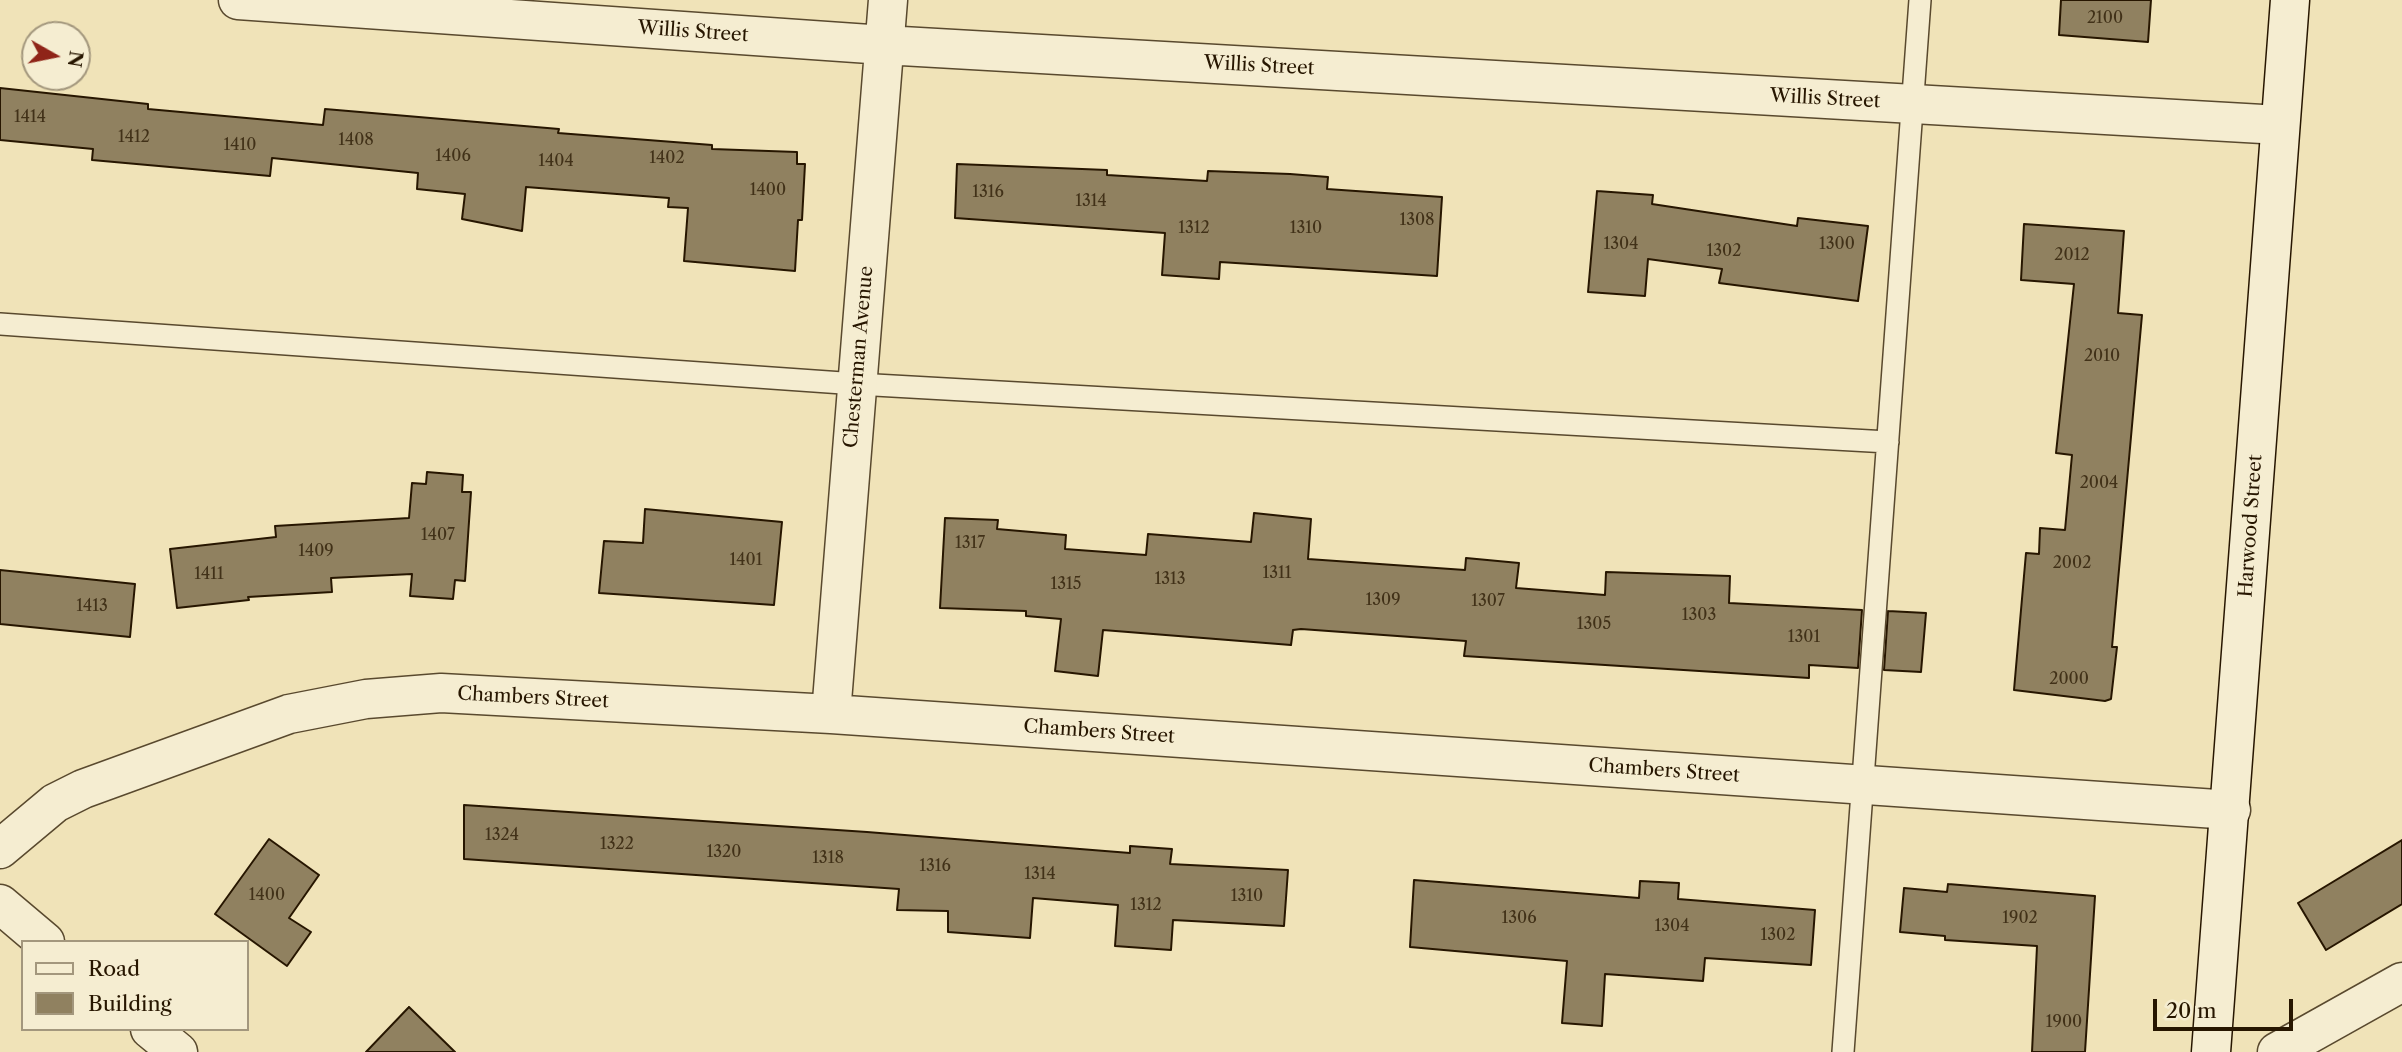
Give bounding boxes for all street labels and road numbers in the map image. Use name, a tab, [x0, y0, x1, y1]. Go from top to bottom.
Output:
street label: Willis Street	[637, 17, 749, 47]
street label: Willis Street	[1203, 52, 1315, 80]
street label: Willis Street	[1769, 85, 1881, 113]
street label: Chesterman Avenue	[840, 265, 878, 449]
street label: Harwood Street	[2235, 454, 2267, 598]
street label: Chambers Street	[457, 683, 609, 713]
street label: Chambers Street	[1023, 715, 1175, 749]
street label: Chambers Street	[1588, 754, 1740, 788]

